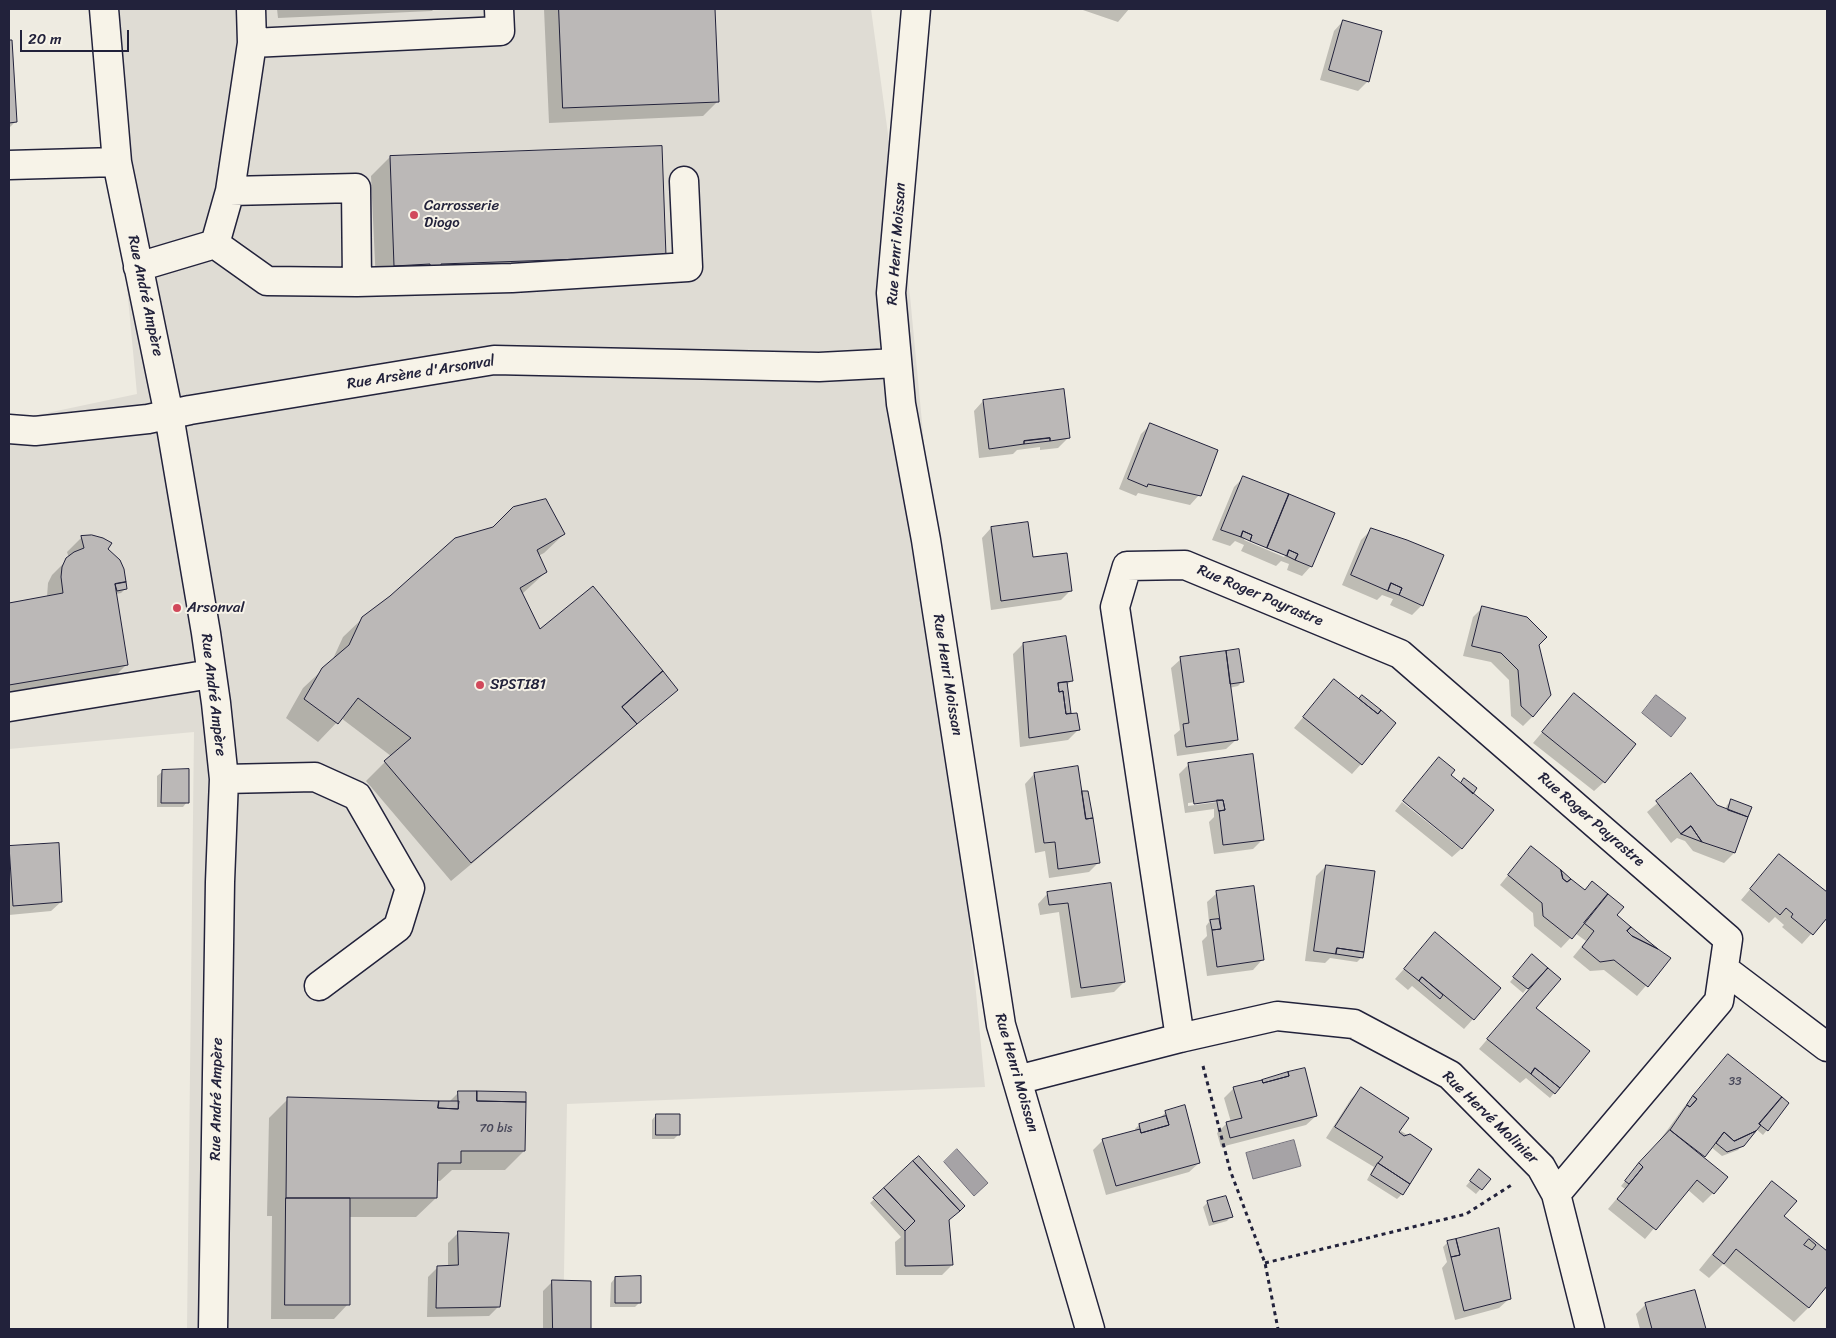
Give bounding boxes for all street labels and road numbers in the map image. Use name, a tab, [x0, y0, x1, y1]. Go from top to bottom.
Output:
street label: Rue Henri Moissan	[884, 182, 910, 306]
street label: Rue André Ampère	[123, 234, 167, 358]
street label: Rue Arsène d'Arsonval	[346, 352, 496, 394]
street label: Rue Roger Payrastre	[1194, 561, 1326, 631]
street label: Rue Henri Moissan	[929, 613, 965, 737]
street label: Rue André Ampère	[197, 633, 229, 757]
street label: Rue Roger Payrastre	[1534, 769, 1648, 871]
street label: Rue Henri Moissan	[990, 1011, 1042, 1135]
street label: Rue André Ampère	[207, 1037, 227, 1161]
street label: Rue Hervé Molinier	[1438, 1068, 1542, 1168]

